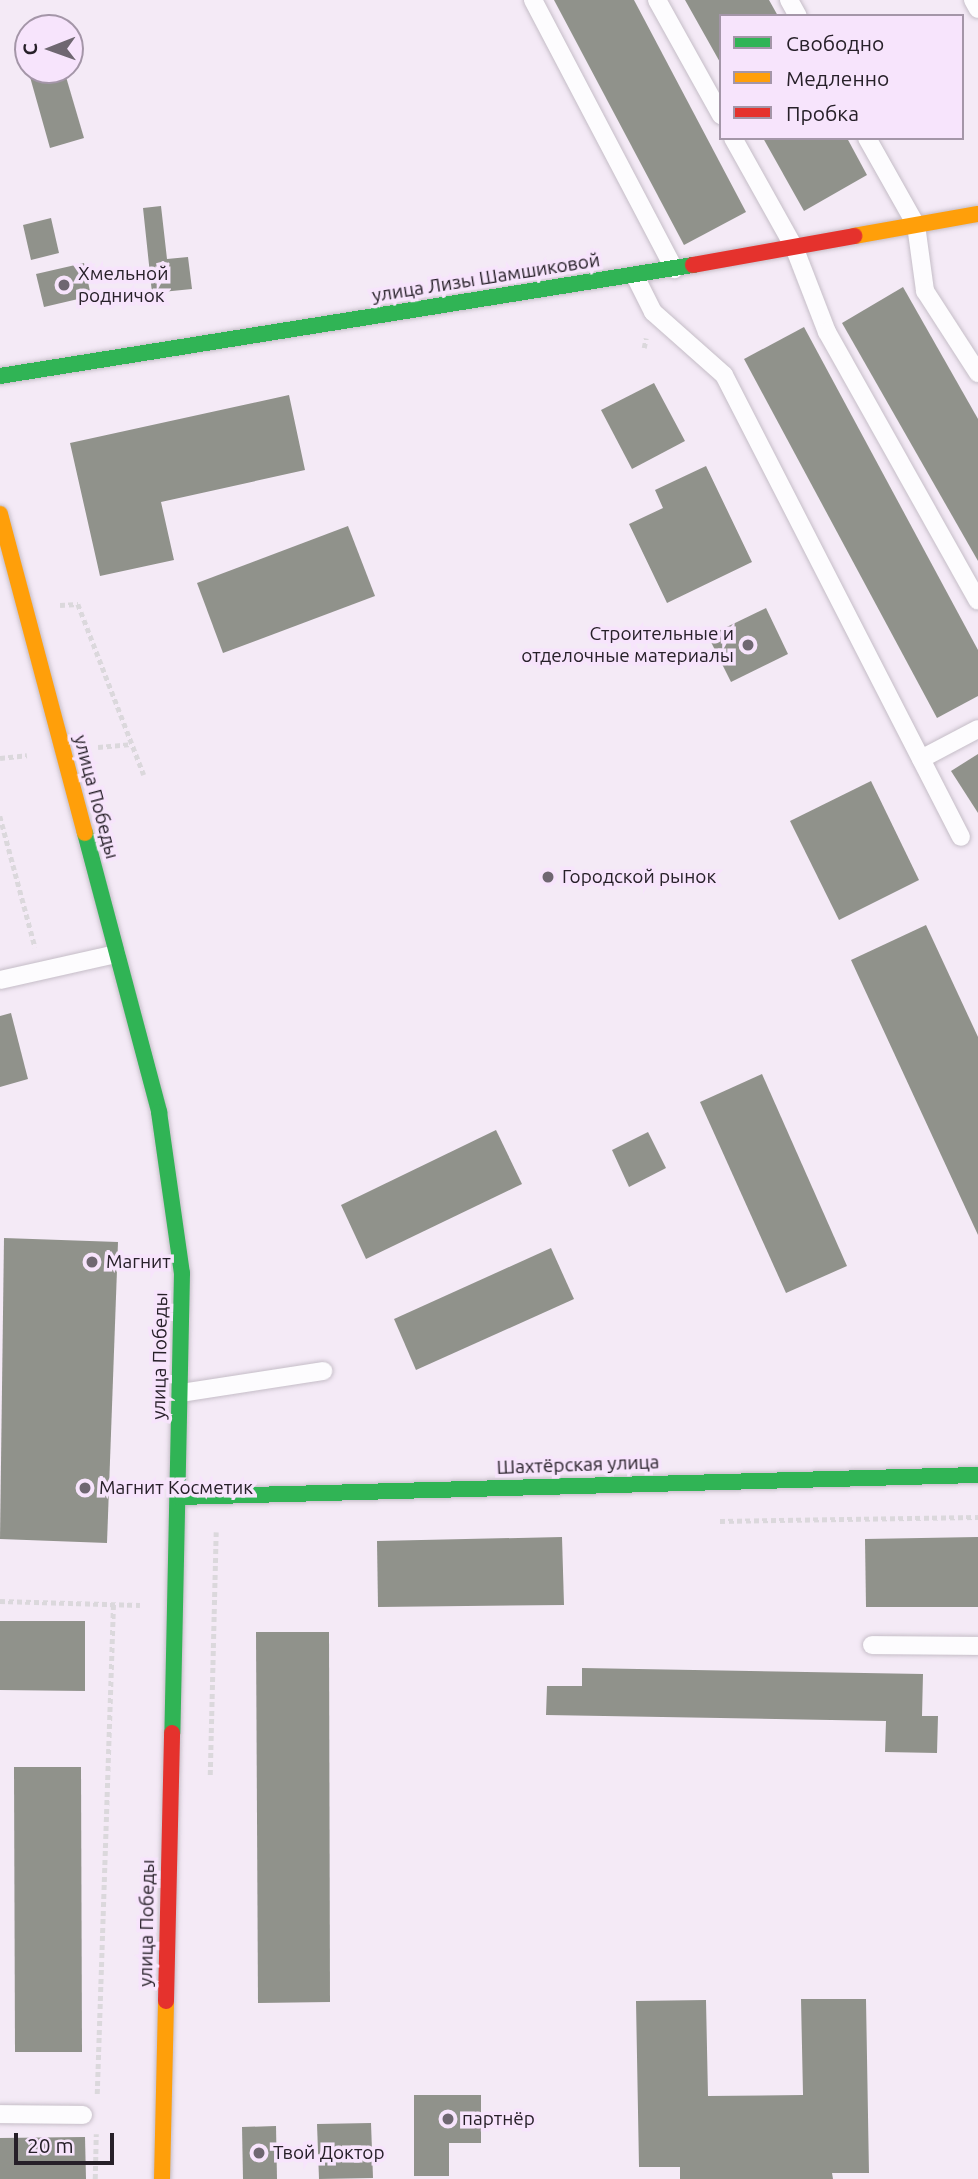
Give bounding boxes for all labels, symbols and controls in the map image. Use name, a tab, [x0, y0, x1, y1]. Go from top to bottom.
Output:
north arrow	[14, 14, 84, 84]
legend	[719, 14, 964, 140]
text: Свободно	[786, 31, 884, 55]
text: С	[19, 43, 41, 56]
text: Медленно	[786, 66, 889, 90]
text: Пробка	[786, 101, 859, 125]
street label: улица Лизы Шамшиковой	[370, 249, 602, 307]
place label: Хмельной родничок	[78, 263, 168, 307]
marker: Хмельной родничок	[56, 277, 72, 293]
place label: Строительные и отделочные материалы	[521, 623, 734, 667]
marker: Строительные и отделочные материалы	[740, 637, 756, 653]
street label: улица Победы	[68, 732, 124, 862]
place label: Городской рынок	[562, 866, 716, 888]
marker: Городской рынок	[540, 869, 556, 885]
place label: Магнит	[106, 1251, 171, 1273]
marker: Магнит	[84, 1254, 100, 1270]
street label: улица Победы	[147, 1292, 173, 1420]
street label: Шахтёрская улица	[496, 1451, 660, 1479]
place label: Магнит Косметик	[99, 1477, 253, 1499]
marker: Магнит Косметик	[77, 1480, 93, 1496]
street label: улица Победы	[134, 1859, 160, 1987]
place label: партнёр	[462, 2108, 535, 2130]
marker: партнёр	[440, 2111, 456, 2127]
scale bar	[18, 2120, 117, 2164]
text: 20 m	[27, 2133, 74, 2157]
place label: Твой Доктор	[273, 2142, 385, 2164]
marker: Твой Доктор	[251, 2145, 267, 2161]

